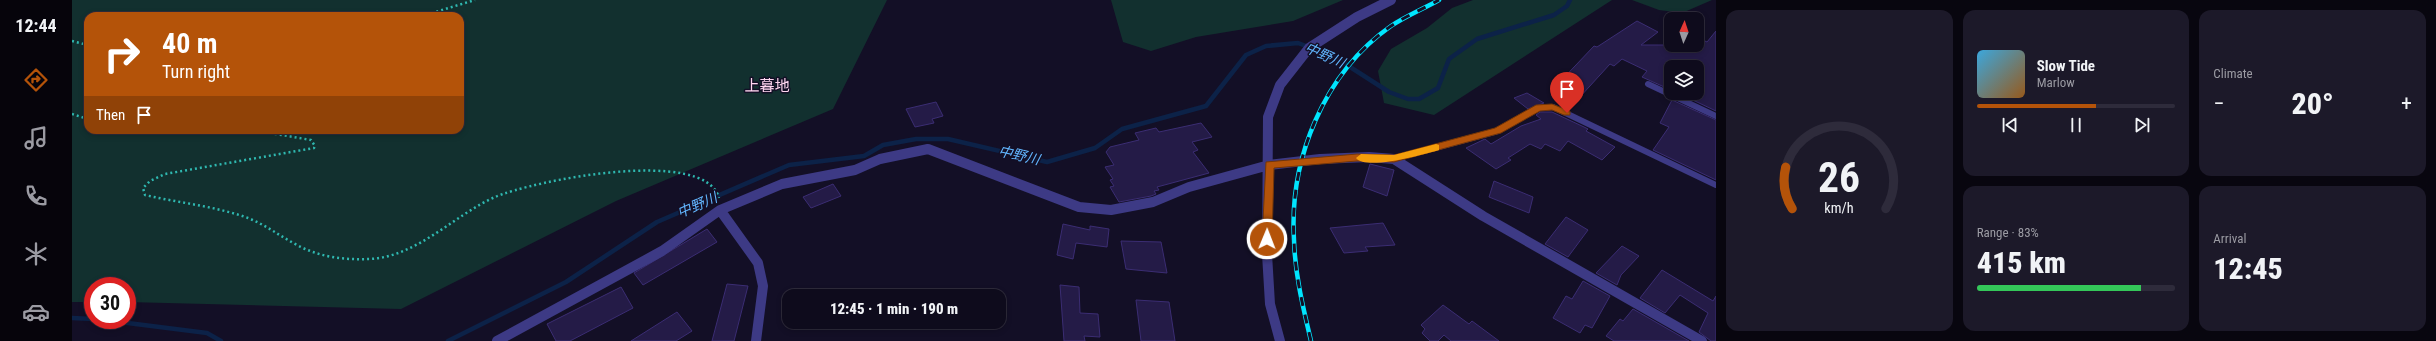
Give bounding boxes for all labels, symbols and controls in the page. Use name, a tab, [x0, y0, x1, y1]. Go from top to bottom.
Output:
north arrow	[1664, 12, 1704, 52]
map controls	[1664, 12, 1704, 100]
text: 12:44	[15, 15, 57, 36]
text: 40 m	[162, 27, 218, 60]
icon: right	[96, 28, 148, 80]
water label: 中野川	[1303, 39, 1349, 72]
text: Slow Tide	[2037, 57, 2095, 75]
button: layers	[1664, 60, 1704, 100]
text: Turn right	[162, 61, 230, 82]
icon: directions	[22, 66, 50, 94]
text: Climate	[2213, 66, 2253, 81]
pin	[1550, 72, 1584, 113]
text: Marlow	[2037, 75, 2075, 90]
district label: 上暮地	[744, 77, 790, 95]
icon: arrive	[1556, 78, 1578, 100]
text: 20°	[2292, 86, 2334, 121]
text: −	[2213, 91, 2224, 116]
text: +	[2401, 91, 2412, 116]
icon: arrive	[133, 104, 155, 126]
text: Then	[96, 106, 125, 124]
icon: previous	[1999, 114, 2021, 136]
icon: pause	[2065, 114, 2087, 136]
icon: next	[2131, 114, 2153, 136]
icon: music	[22, 124, 50, 152]
water label: 中野川	[997, 142, 1043, 168]
text: 26	[1818, 152, 1860, 201]
icon: phone	[22, 182, 50, 210]
water label: 中野川	[675, 188, 721, 221]
text: km/h	[1825, 199, 1854, 215]
position arrow	[1246, 218, 1288, 260]
text: Range · 83%	[1977, 225, 2039, 240]
text: Arrival	[2213, 231, 2246, 246]
icon: climate	[22, 240, 50, 268]
text: 415 km	[1977, 245, 2066, 280]
text: 12:45	[2213, 251, 2283, 286]
speed limit sign: 30	[84, 277, 136, 329]
icon: car	[22, 298, 50, 326]
text: 12:45 · 1 min · 190 m	[830, 300, 958, 318]

